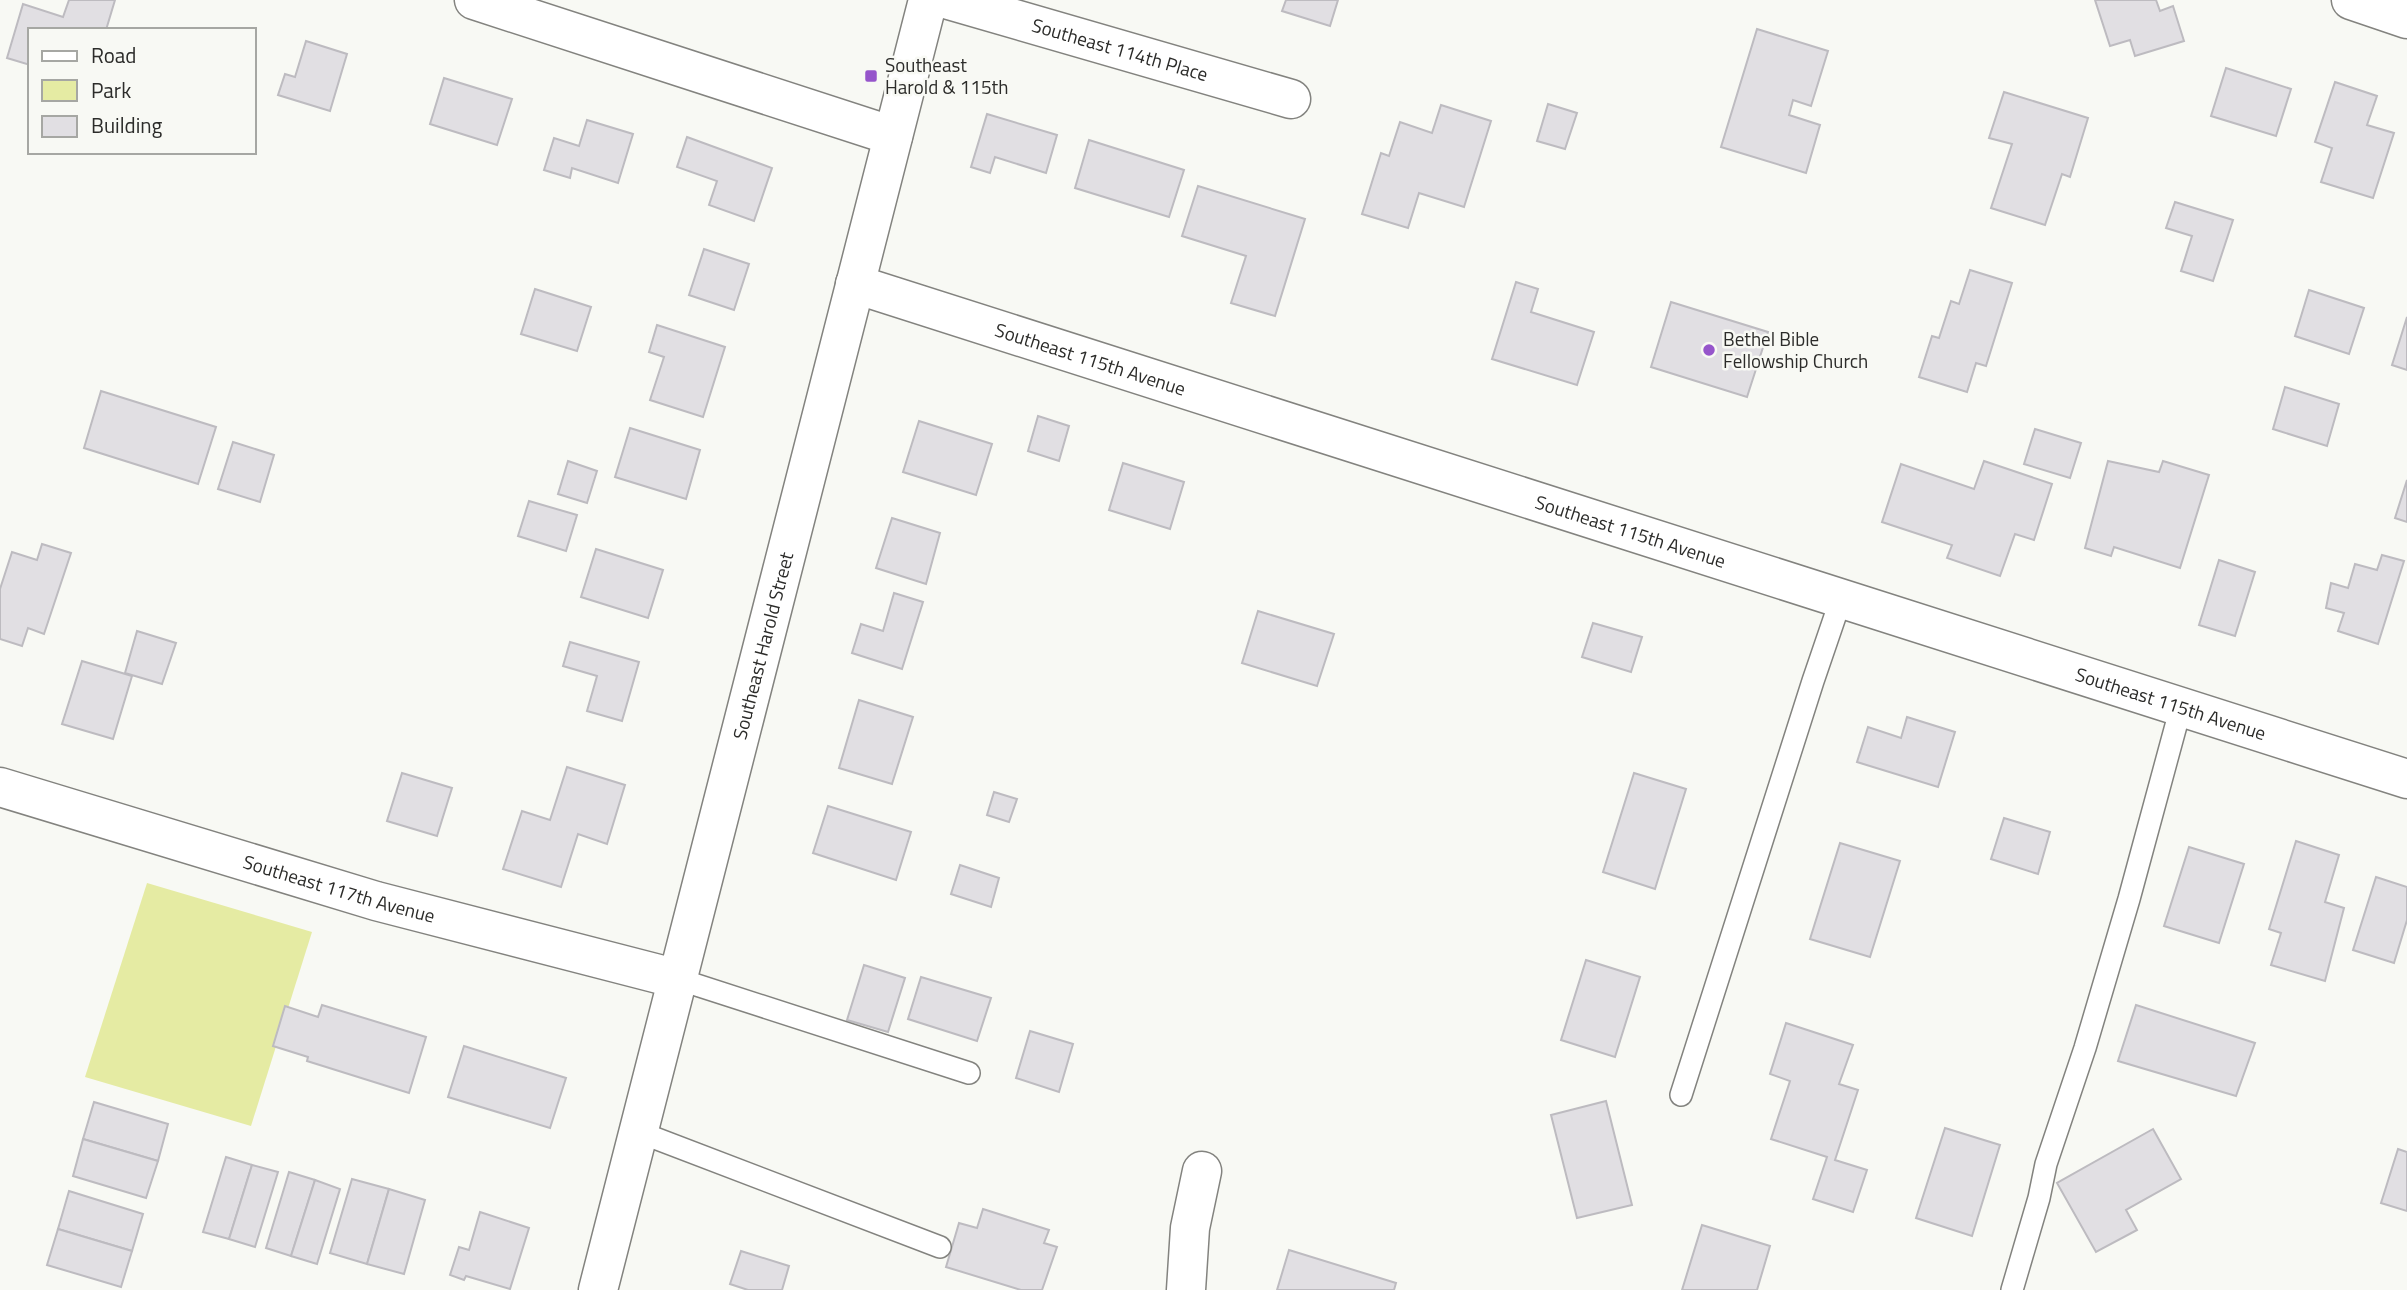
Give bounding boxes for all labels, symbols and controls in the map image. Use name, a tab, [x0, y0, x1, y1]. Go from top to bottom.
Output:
street label: Southeast 114th Place	[1029, 10, 1212, 88]
legend	[28, 28, 256, 154]
text: Road	[91, 39, 136, 71]
place label: Southeast Harold & 115th	[885, 50, 1008, 101]
marker: Southeast Harold & 115th	[863, 68, 879, 84]
text: Park	[91, 74, 131, 106]
text: Building	[91, 109, 163, 141]
street label: Southeast 115th Avenue	[991, 315, 1189, 403]
place label: Bethel Bible Fellowship Church	[1723, 324, 1868, 375]
marker: Bethel Bible Fellowship Church	[1701, 342, 1717, 358]
street label: Southeast 115th Avenue	[1532, 487, 1730, 575]
street label: Southeast Harold Street	[724, 548, 800, 743]
street label: Southeast 115th Avenue	[2072, 659, 2270, 747]
street label: Southeast 117th Avenue	[240, 847, 438, 930]

